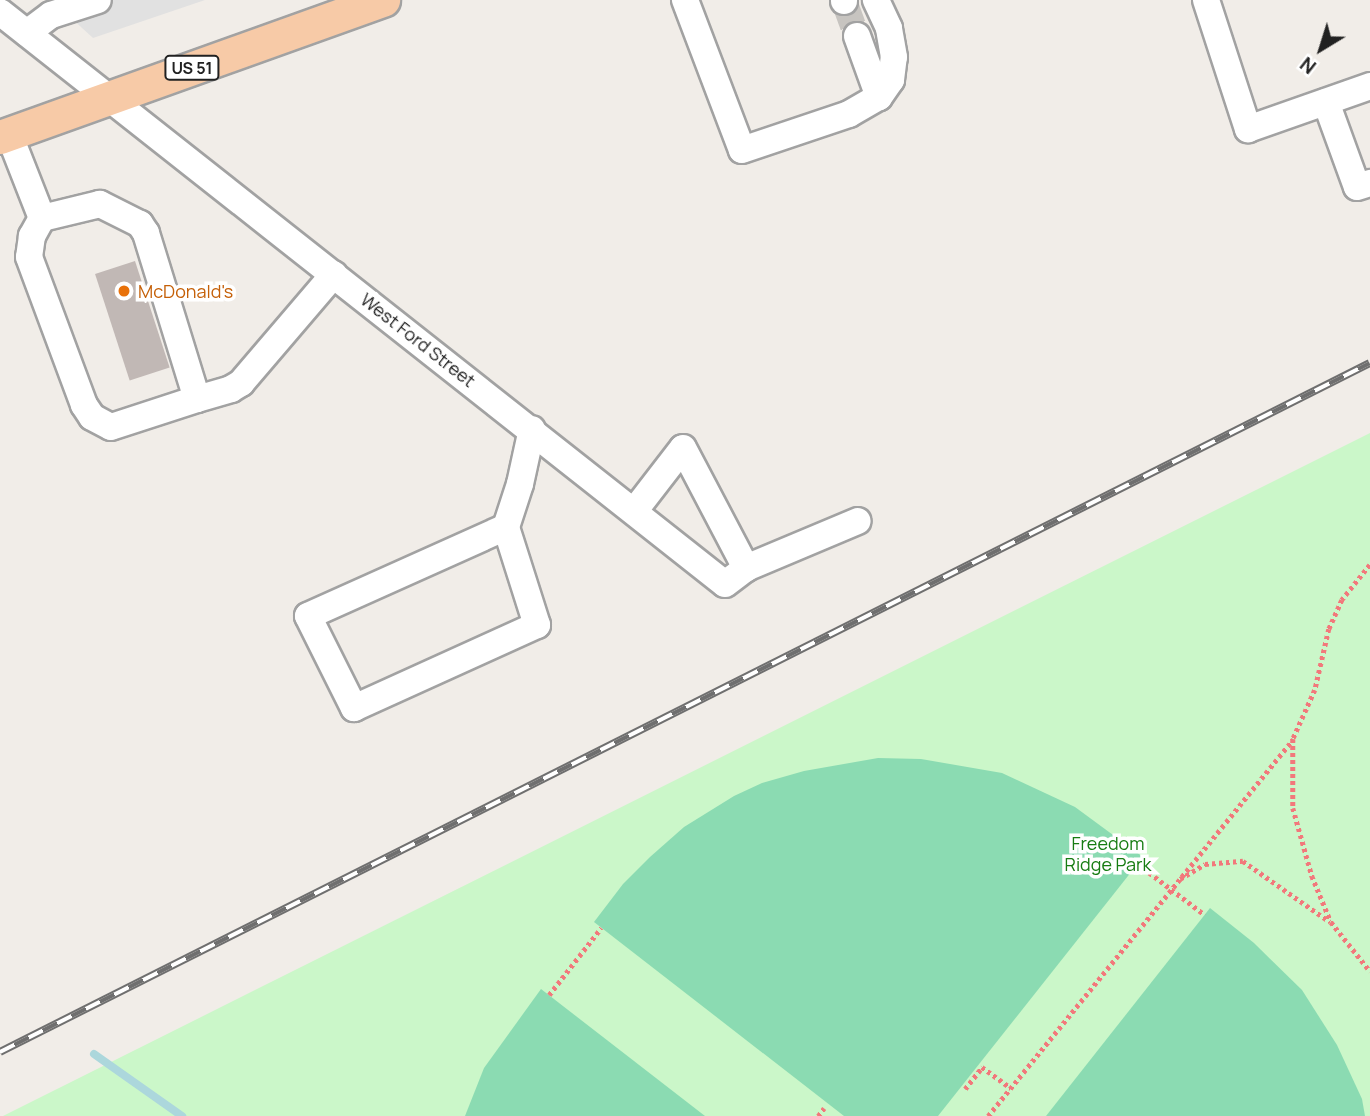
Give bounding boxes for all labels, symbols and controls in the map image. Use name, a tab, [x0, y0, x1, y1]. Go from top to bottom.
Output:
north arrow	[1286, 14, 1356, 84]
text: N	[1295, 51, 1321, 80]
road number: US 51	[164, 55, 220, 80]
place label: McDonald's	[138, 280, 233, 302]
marker: McDonald's	[116, 283, 132, 299]
street label: West Ford Street	[356, 289, 480, 391]
park label: Freedom Ridge Park	[1065, 833, 1151, 876]

